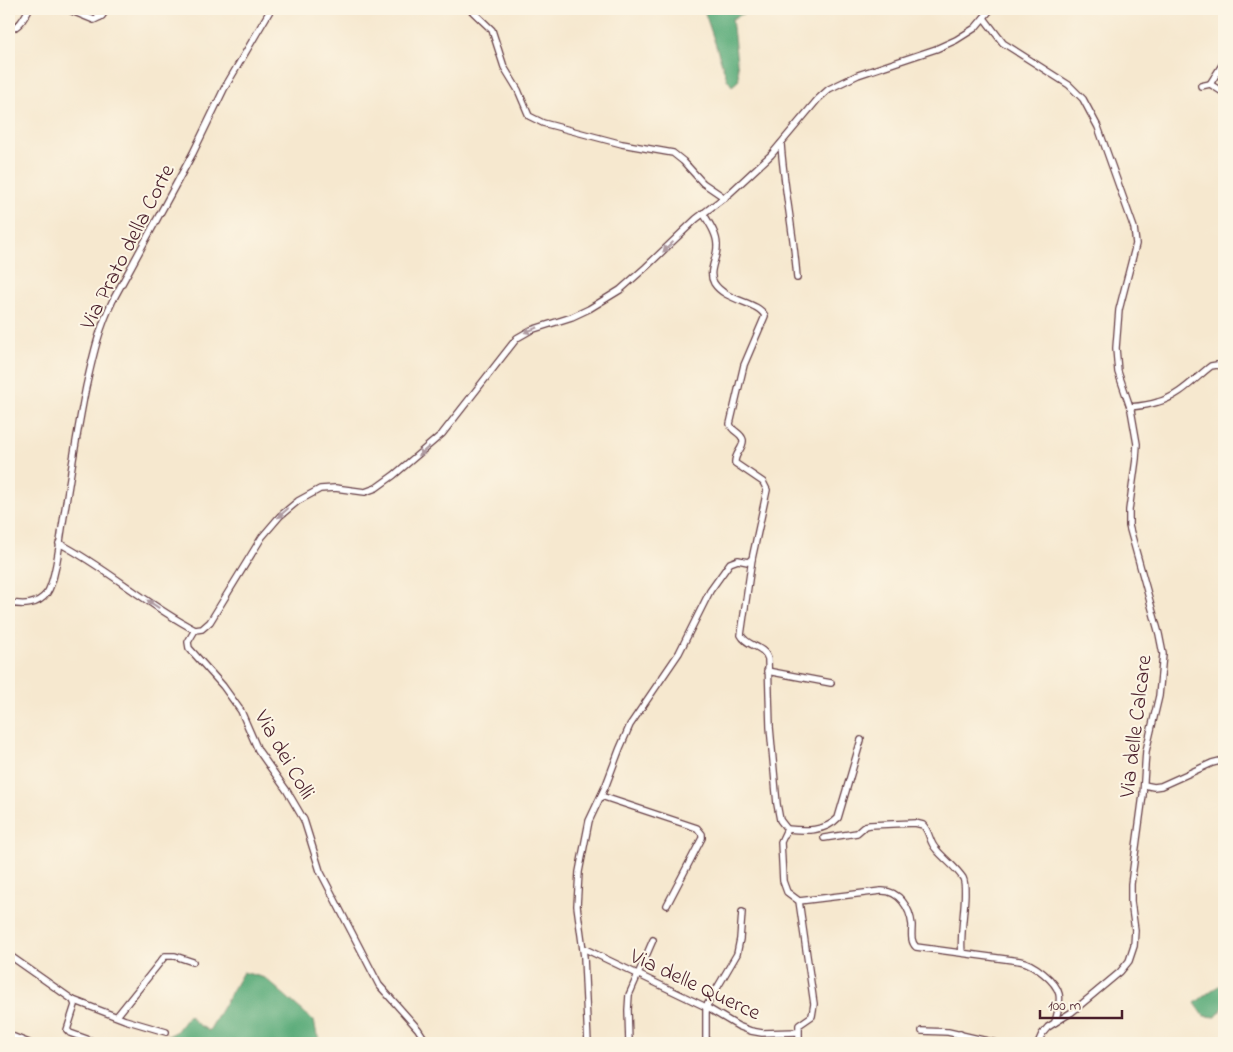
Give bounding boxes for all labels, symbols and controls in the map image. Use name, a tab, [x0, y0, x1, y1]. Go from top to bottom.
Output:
street label: Via Prato della Corte	[73, 159, 184, 337]
one-way arrow	[662, 241, 674, 253]
one-way arrow	[524, 327, 538, 335]
one-way arrow	[418, 445, 431, 456]
one-way arrow	[278, 507, 290, 519]
one-way arrow	[146, 600, 160, 609]
street label: Via delle Calcare	[1112, 653, 1162, 801]
street label: Via dei Colli	[244, 704, 322, 806]
street label: Via delle Querce	[623, 941, 765, 1030]
scale bar	[1040, 987, 1123, 1019]
text: 100 m	[1048, 995, 1081, 1017]

